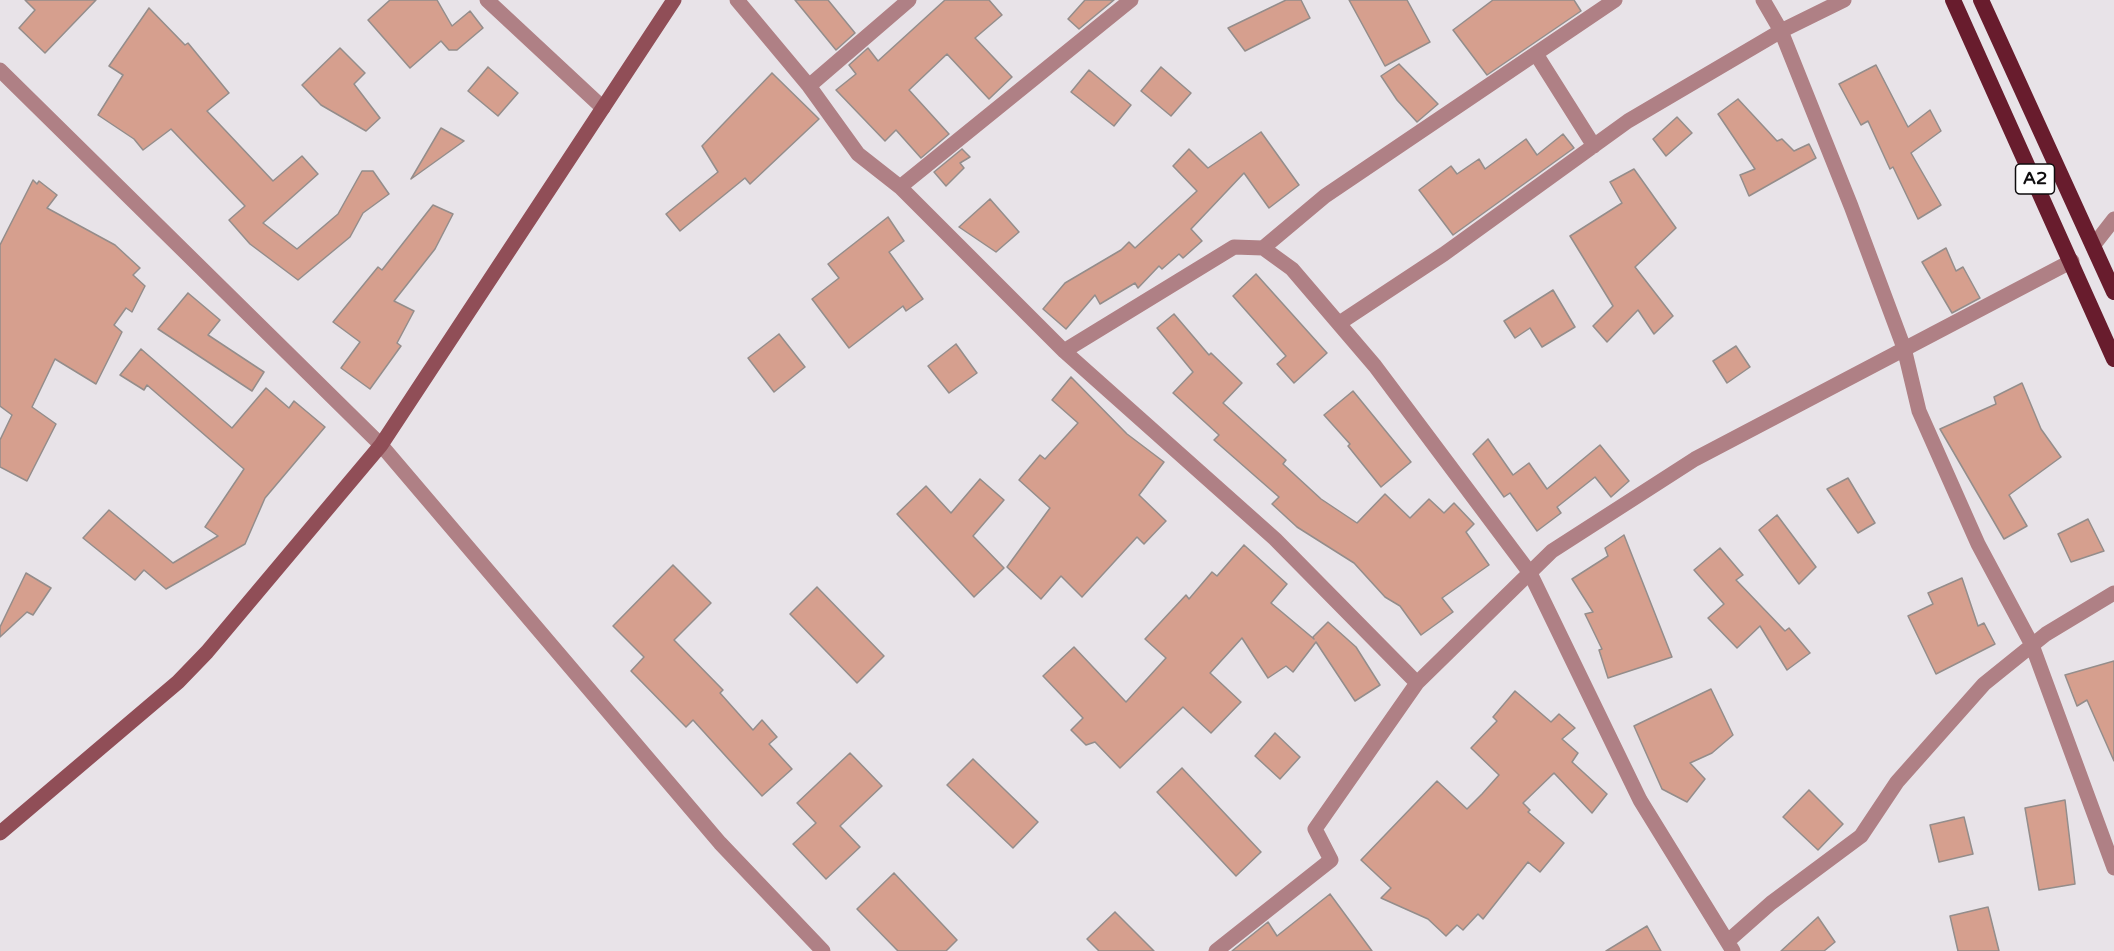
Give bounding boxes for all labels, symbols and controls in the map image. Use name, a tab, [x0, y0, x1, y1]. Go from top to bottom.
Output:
road number: A2	[2016, 164, 2054, 194]

